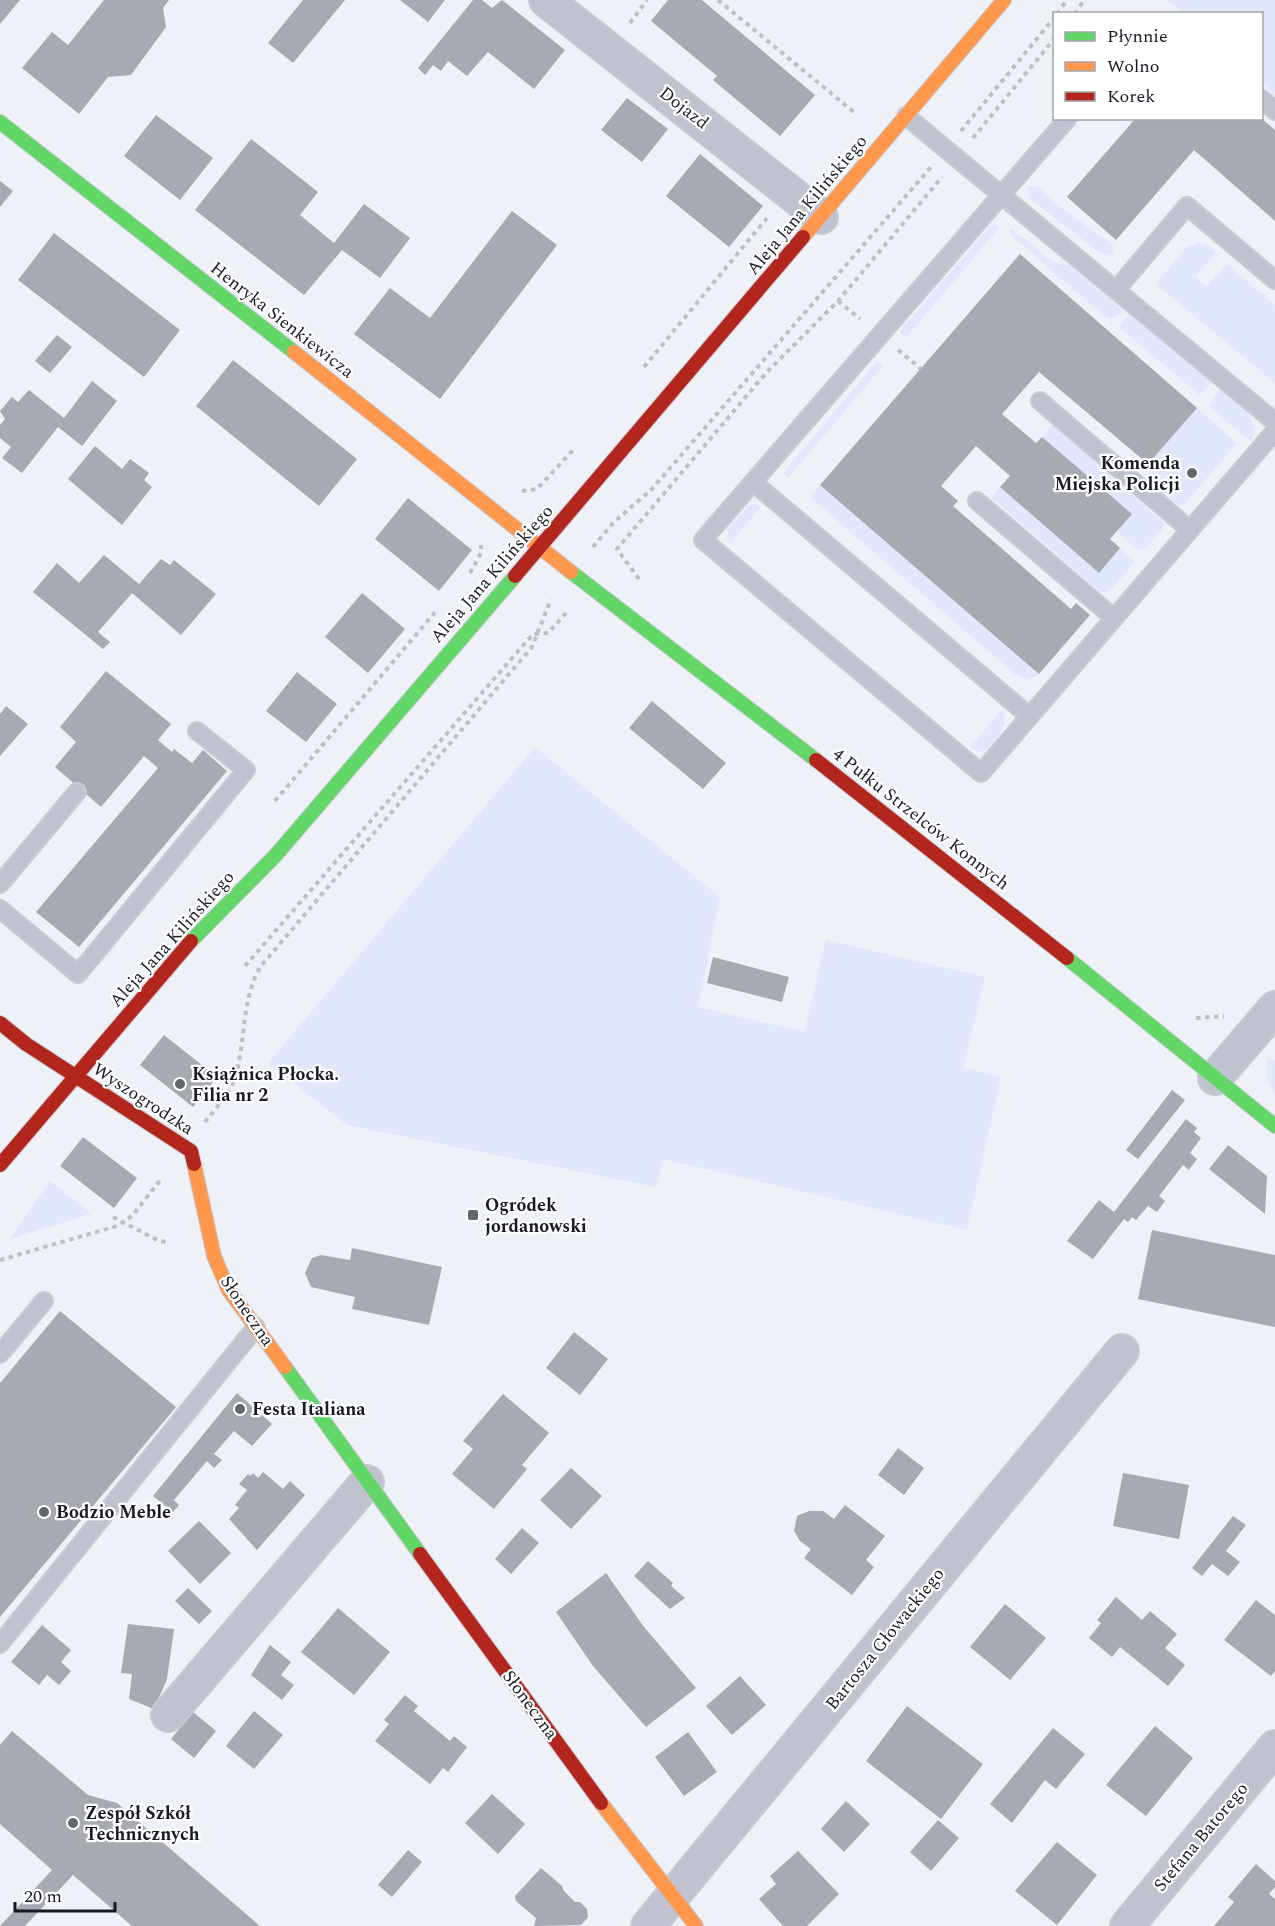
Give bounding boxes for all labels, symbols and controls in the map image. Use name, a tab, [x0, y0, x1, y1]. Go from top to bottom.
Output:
legend	[1053, 12, 1263, 120]
text: Płynnie	[1107, 23, 1168, 50]
text: Wolno	[1107, 53, 1160, 80]
street label: Dojazd	[653, 80, 715, 136]
text: Korek	[1107, 83, 1155, 110]
street label: Aleja Jana Kilińskiego	[740, 129, 874, 281]
street label: Henryka Sienkiewicza	[204, 255, 360, 385]
place label: Komenda Miejska Policji	[1054, 450, 1181, 498]
marker: Komenda Miejska Policji	[1185, 466, 1199, 480]
street label: Aleja Jana Kilińskiego	[424, 499, 560, 649]
street label: 4 Pułku Strzelców Konnych	[827, 741, 1015, 897]
street label: Aleja Jana Kilińskiego	[103, 864, 241, 1014]
street label: Wyszogrodzka	[87, 1056, 199, 1142]
place label: Książnica Płocka. Filia nr 2	[192, 1061, 339, 1109]
marker: Książnica Płocka. Filia nr 2	[173, 1077, 187, 1091]
place label: Ogródek jordanowski	[485, 1192, 587, 1240]
marker: Ogródek jordanowski	[466, 1208, 480, 1222]
street label: Słoneczna	[213, 1270, 281, 1352]
place label: Festa Italiana	[252, 1396, 366, 1423]
marker: Festa Italiana	[233, 1402, 247, 1416]
place label: Bodzio Meble	[56, 1499, 171, 1526]
marker: Bodzio Meble	[37, 1505, 51, 1519]
street label: Bartosza Głowackiego	[819, 1562, 951, 1716]
street label: Słoneczna	[495, 1665, 565, 1746]
street label: Stefana Batorego	[1147, 1776, 1255, 1898]
place label: Zespół Szkół Technicznych	[85, 1800, 200, 1848]
marker: Zespół Szkół Technicznych	[66, 1816, 80, 1830]
scale bar	[15, 1875, 116, 1913]
text: 20 m	[24, 1883, 62, 1910]

